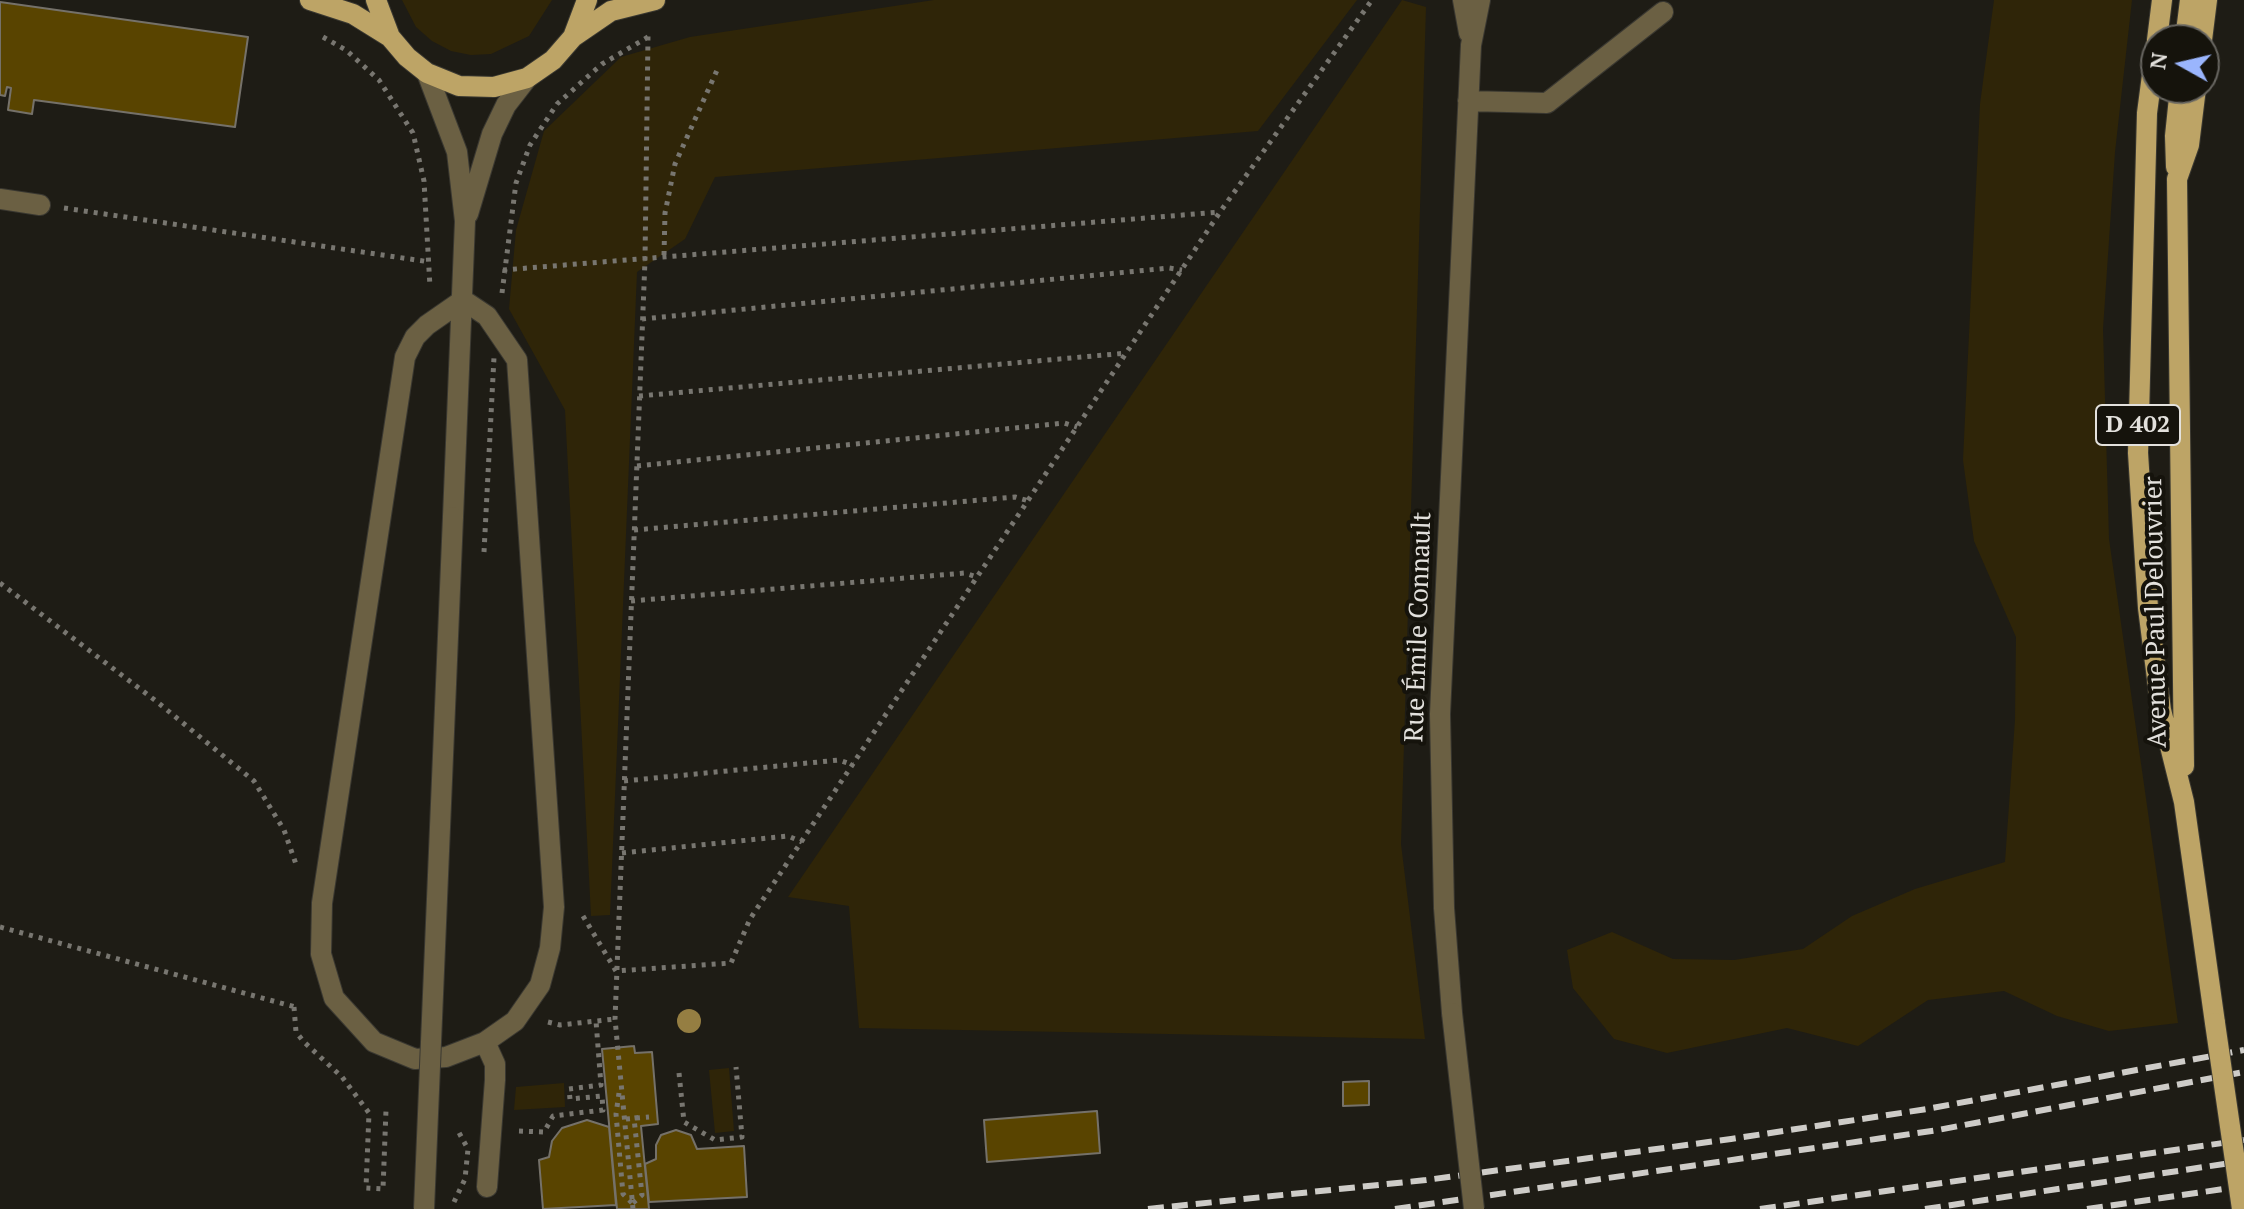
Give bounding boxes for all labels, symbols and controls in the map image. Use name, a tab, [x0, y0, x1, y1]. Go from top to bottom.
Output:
north arrow	[2140, 24, 2220, 104]
text: N	[2142, 51, 2173, 71]
road number: D 402	[2096, 405, 2180, 445]
street label: Avenue Paul Delouvrier	[2138, 476, 2174, 748]
street label: Rue Émile Connault	[1399, 511, 1439, 743]

